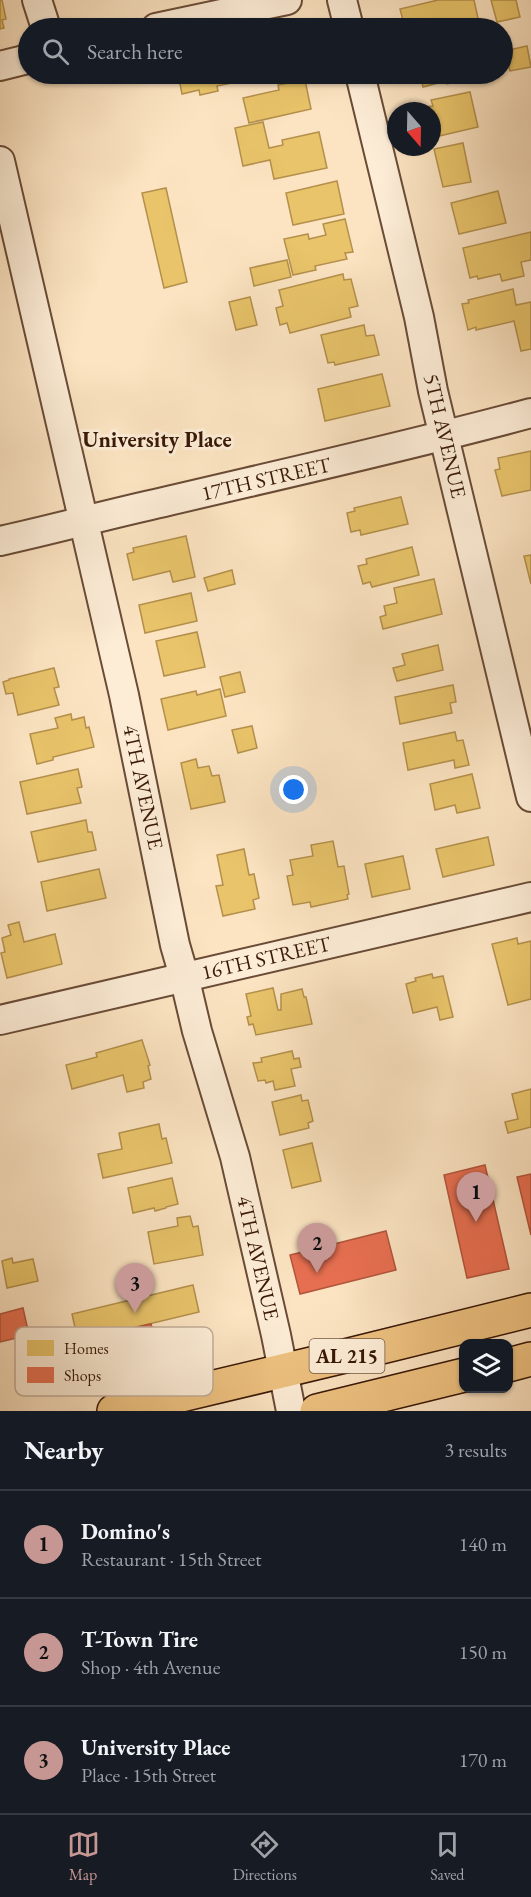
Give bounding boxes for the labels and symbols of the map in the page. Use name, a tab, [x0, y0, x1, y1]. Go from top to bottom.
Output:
north arrow	[387, 102, 441, 156]
street label: 5TH AVENUE	[418, 371, 473, 501]
district label: University Place	[82, 425, 232, 454]
street label: 17TH STREET	[199, 450, 334, 507]
street label: 4TH AVENUE	[117, 722, 170, 852]
your location	[279, 775, 308, 804]
street label: 16TH STREET	[199, 929, 334, 986]
pin: 1	[456, 1172, 496, 1222]
street label: 4TH AVENUE	[231, 1193, 286, 1323]
pin: 2	[298, 1224, 336, 1273]
pin: 3	[116, 1264, 154, 1313]
legend	[15, 1327, 213, 1396]
text: Homes	[64, 1338, 109, 1359]
road number: AL 215	[310, 1339, 385, 1373]
text: Shops	[64, 1365, 101, 1386]

